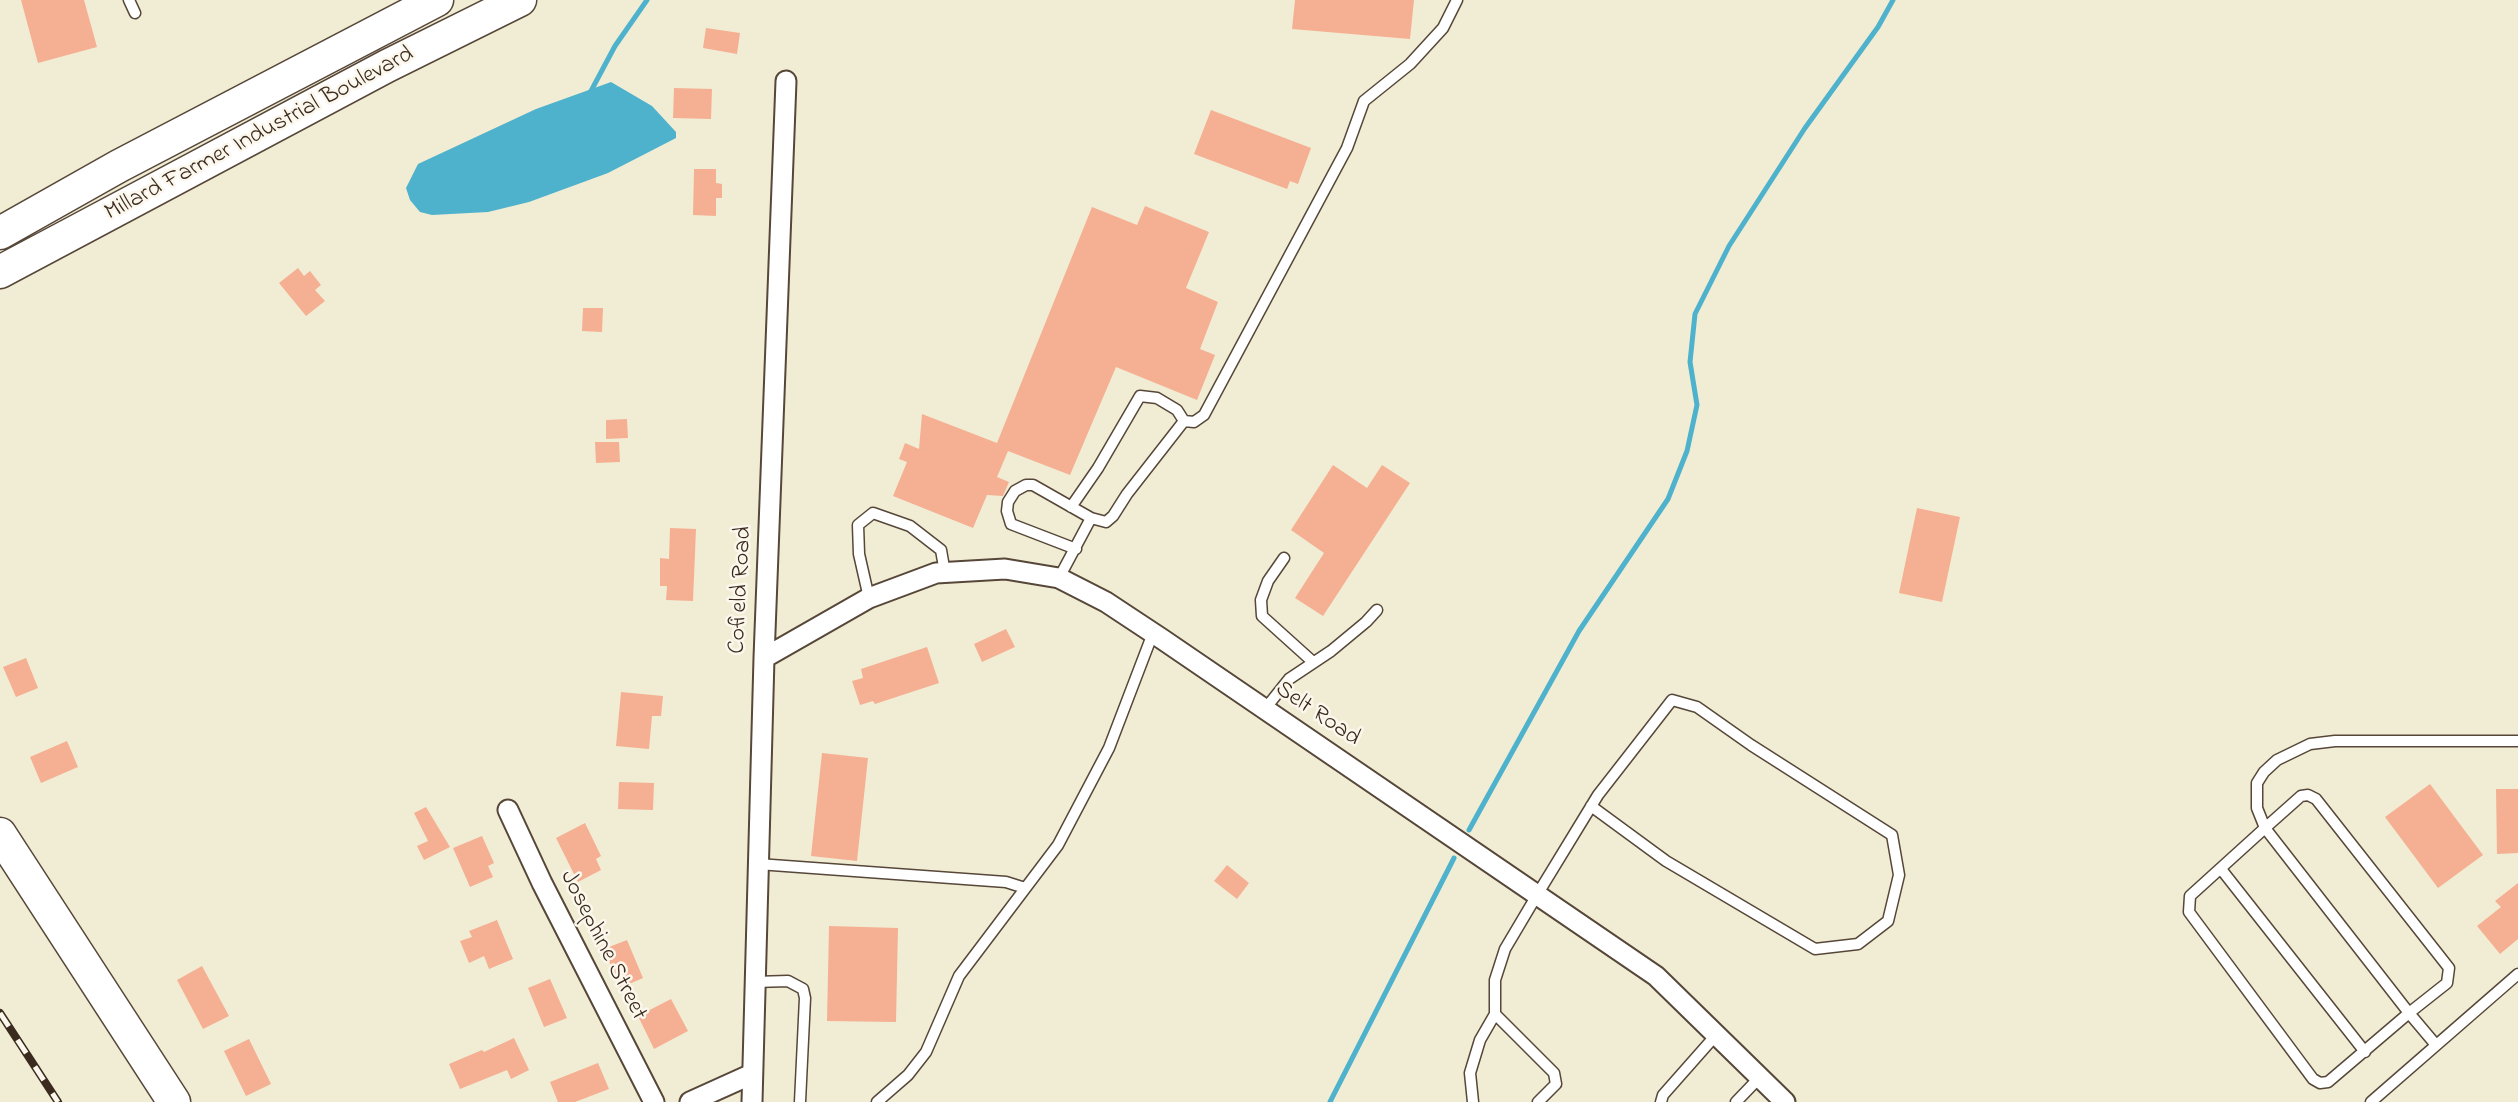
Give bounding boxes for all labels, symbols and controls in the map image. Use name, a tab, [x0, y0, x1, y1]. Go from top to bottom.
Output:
street label: Millard Farmer Industrial Boulevard	[101, 41, 419, 229]
street label: Cofield Road	[724, 526, 760, 654]
street label: Selt Road	[1269, 676, 1365, 754]
street label: Josephine Street	[552, 866, 652, 1026]

